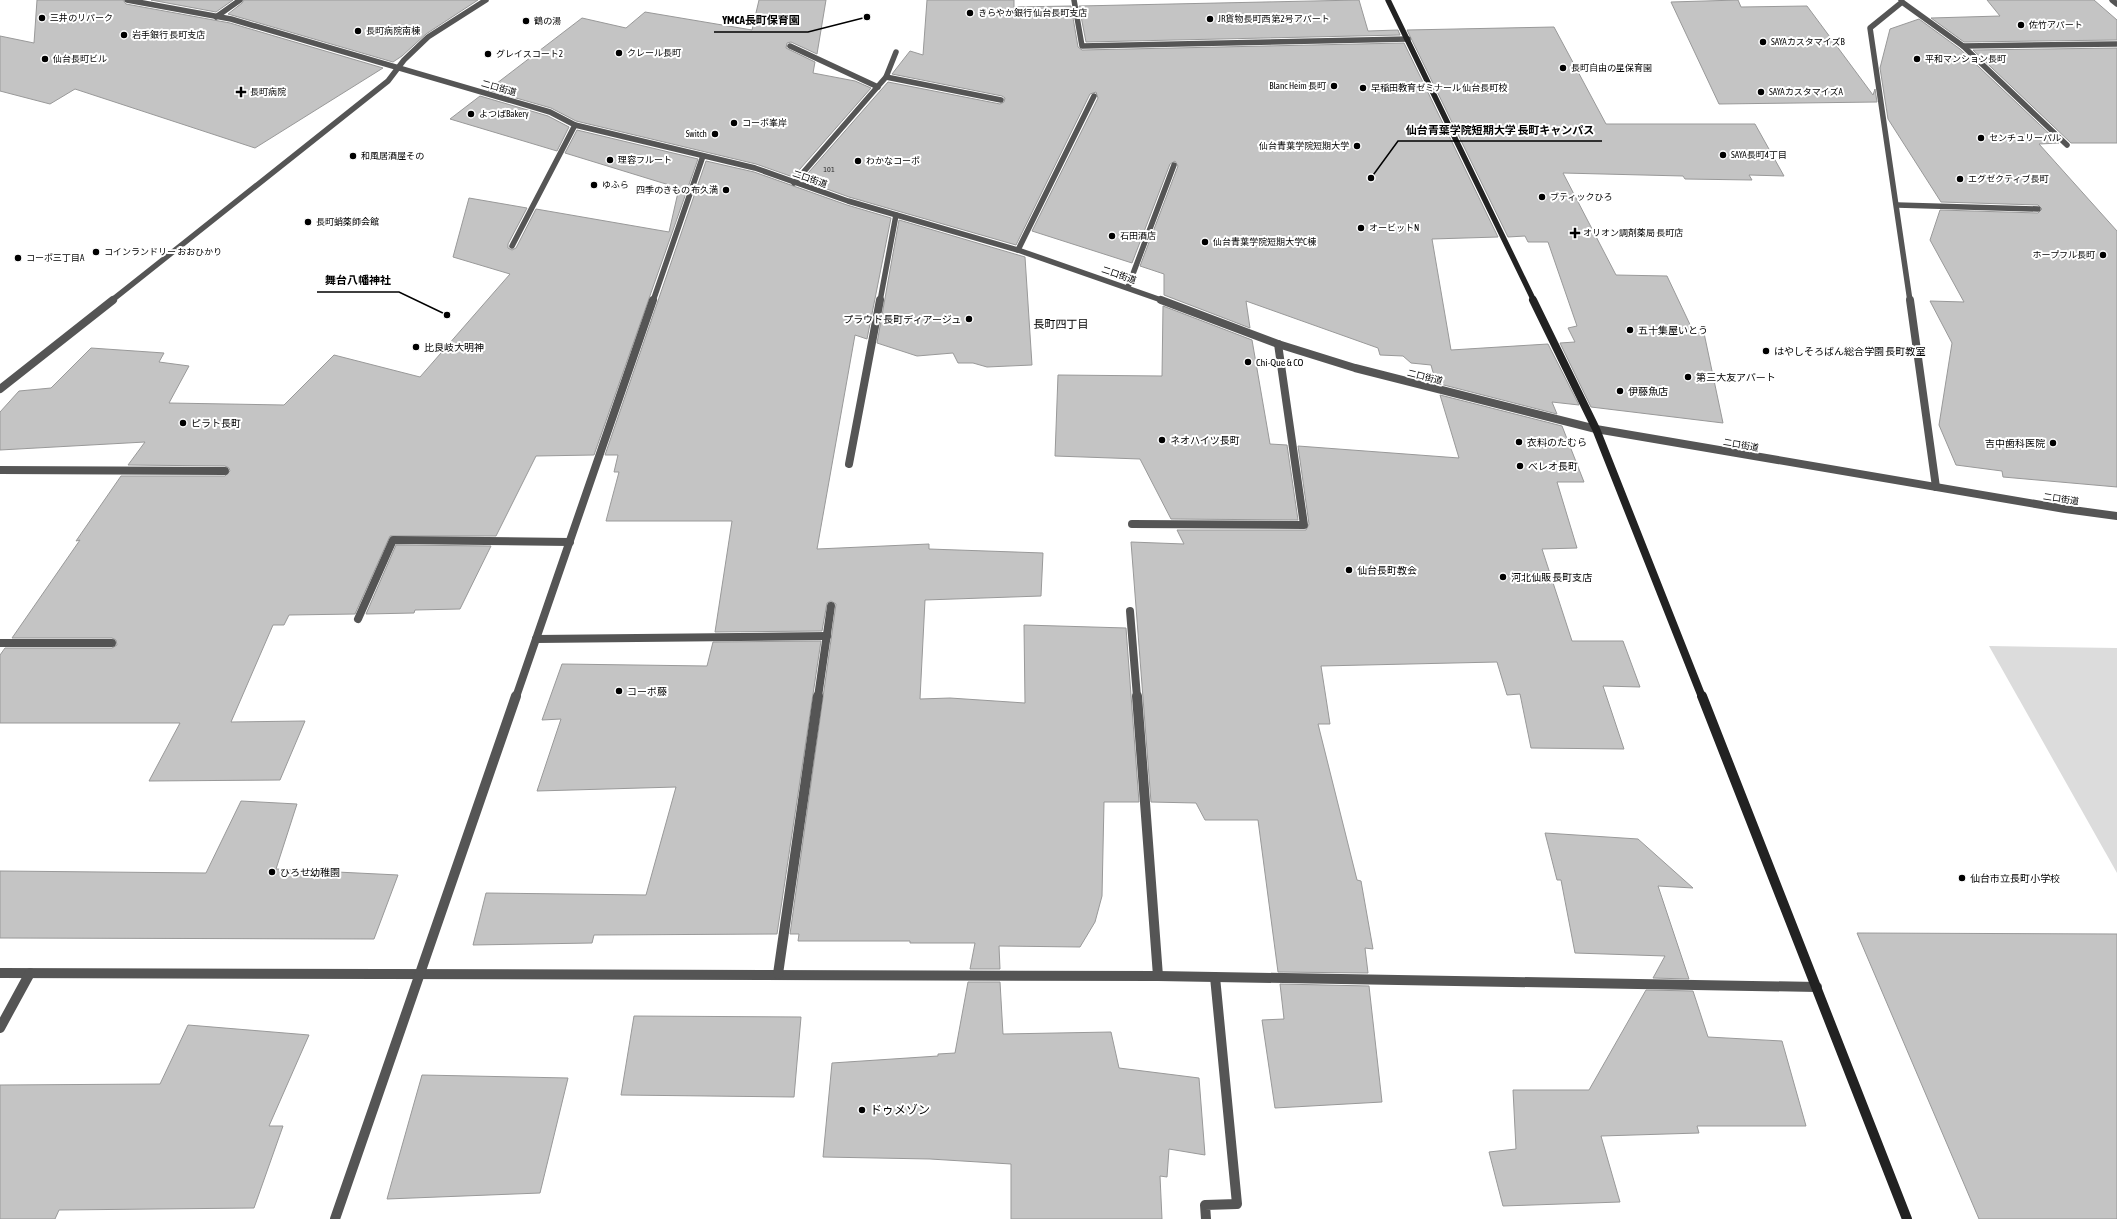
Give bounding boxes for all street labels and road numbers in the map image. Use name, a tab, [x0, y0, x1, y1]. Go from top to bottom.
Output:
street label: 二口街道	[480, 78, 518, 98]
street label: 二口街道	[791, 168, 829, 190]
street label: 二口街道	[1100, 264, 1138, 286]
street label: 二口街道	[1406, 368, 1444, 386]
street label: 二口街道	[1722, 437, 1760, 453]
street label: 二口街道	[2042, 491, 2080, 507]

